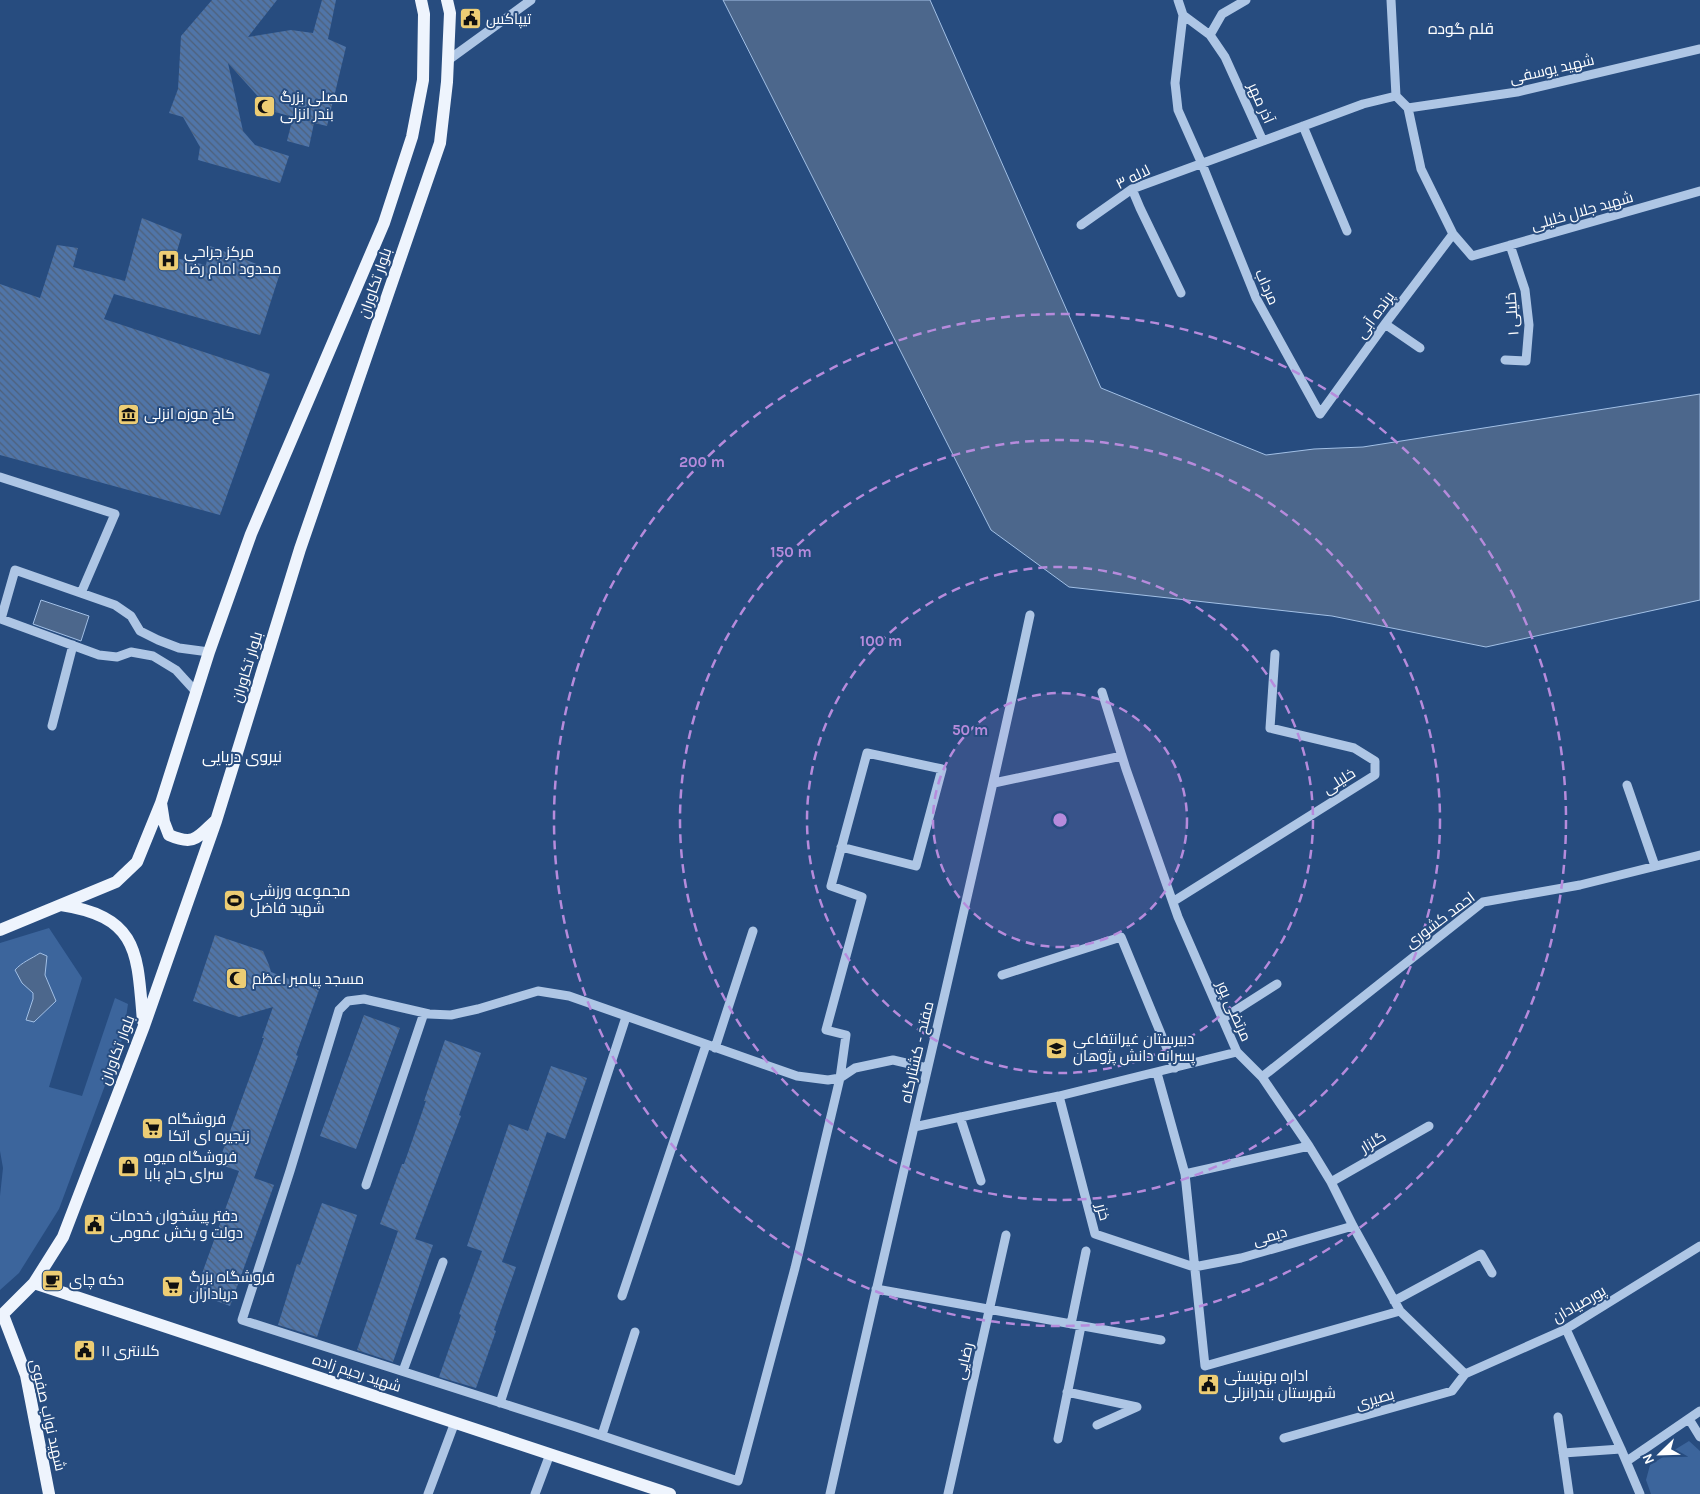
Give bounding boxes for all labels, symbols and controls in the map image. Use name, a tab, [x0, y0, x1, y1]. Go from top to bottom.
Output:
public building icon: تیپاکس	[458, 7, 482, 31]
place label: تیپاکس	[486, 10, 531, 29]
district label: قلم گوده	[1428, 19, 1494, 40]
street label: شهید یوسفی	[1508, 51, 1596, 88]
street label: آذر مهر	[1243, 79, 1278, 127]
place label: مصلی بزرگ بندر انزلی	[280, 88, 348, 124]
mosque icon: مصلی بزرگ بندر انزلی	[252, 94, 276, 118]
street label: لاله ۳	[1113, 161, 1153, 193]
street label: شهید جلال خلیلی	[1529, 188, 1635, 235]
place label: مرکز جراحی محدود امام رضا	[184, 243, 281, 279]
street label: بلوار تکاوران	[355, 245, 396, 321]
hospital icon: مرکز جراحی محدود امام رضا	[156, 249, 180, 273]
street label: مرداب	[1251, 266, 1283, 308]
street label: پرنده آبی	[1352, 288, 1399, 343]
street label: خلیلی ۱	[1502, 292, 1523, 336]
museum icon: کاخ موزه انزلی	[116, 402, 140, 426]
place label: کاخ موزه انزلی	[144, 405, 235, 425]
text: 200 m	[679, 453, 725, 471]
text: 150 m	[770, 543, 812, 561]
street label: بلوار تکاوران	[228, 629, 267, 705]
text: 100 m	[860, 632, 902, 650]
text: 50 m	[952, 721, 988, 739]
district label: نیروی دریایی	[202, 747, 282, 767]
street label: خلیلی	[1319, 764, 1359, 799]
centre of rings	[1051, 811, 1069, 829]
place label: مجموعه ورزشی شهید فاضل	[250, 882, 350, 918]
sports icon: مجموعه ورزشی شهید فاضل	[222, 888, 246, 912]
street label: احمد کشوری	[1402, 888, 1479, 953]
mosque icon: مسجد پیامبر اعظم	[224, 967, 248, 991]
place label: مسجد پیامبر اعظم	[252, 970, 364, 989]
street label: مرتضی پور	[1211, 977, 1255, 1044]
street label: مفتح - کشتارگاه	[897, 999, 939, 1105]
street label: بلوار تکاوران	[95, 1013, 139, 1088]
place label: دبیرستان غیرانتفاعی پسرانه دانش پژوهان	[1073, 1030, 1195, 1066]
school or university icon: دبیرستان غیرانتفاعی پسرانه دانش پژوهان	[1045, 1036, 1069, 1060]
place label: فروشگاه زنجیره ای اتکا	[168, 1110, 250, 1146]
supermarket icon: فروشگاه زنجیره ای اتکا	[140, 1116, 164, 1140]
street label: گلزار	[1356, 1127, 1389, 1157]
place label: فروشگاه میوه سرای حاج بابا	[144, 1148, 237, 1185]
shop icon: فروشگاه میوه سرای حاج بابا	[116, 1154, 140, 1178]
street label: خزر	[1092, 1201, 1114, 1222]
place label: دفتر پیشخوان خدمات دولت و بخش عمومی	[110, 1207, 243, 1243]
public building icon: دفتر پیشخوان خدمات دولت و بخش عمومی	[82, 1213, 106, 1237]
street label: دیمی	[1251, 1223, 1289, 1250]
cafe icon: دکه چای	[41, 1268, 65, 1292]
place label: فروشگاه بزرگ دریاداران	[189, 1268, 275, 1304]
place label: دکه چای	[69, 1271, 124, 1290]
supermarket icon: فروشگاه بزرگ دریاداران	[161, 1274, 185, 1298]
street label: پورصیادان	[1549, 1281, 1610, 1327]
public building icon: کلانتری ۱۱	[73, 1339, 97, 1363]
street label: رضایی	[951, 1340, 978, 1382]
place label: کلانتری ۱۱	[101, 1342, 160, 1361]
street label: شهید رحیم زاده	[310, 1350, 404, 1397]
street label: شهید نواب صفوی	[25, 1357, 70, 1473]
place label: اداره بهزیستی شهرستان بندرانزلی	[1224, 1367, 1336, 1403]
public building icon: اداره بهزیستی شهرستان بندرانزلی	[1196, 1373, 1220, 1397]
street label: بصیری	[1354, 1385, 1397, 1414]
north arrow	[1635, 1429, 1685, 1479]
text: N	[1639, 1451, 1658, 1467]

